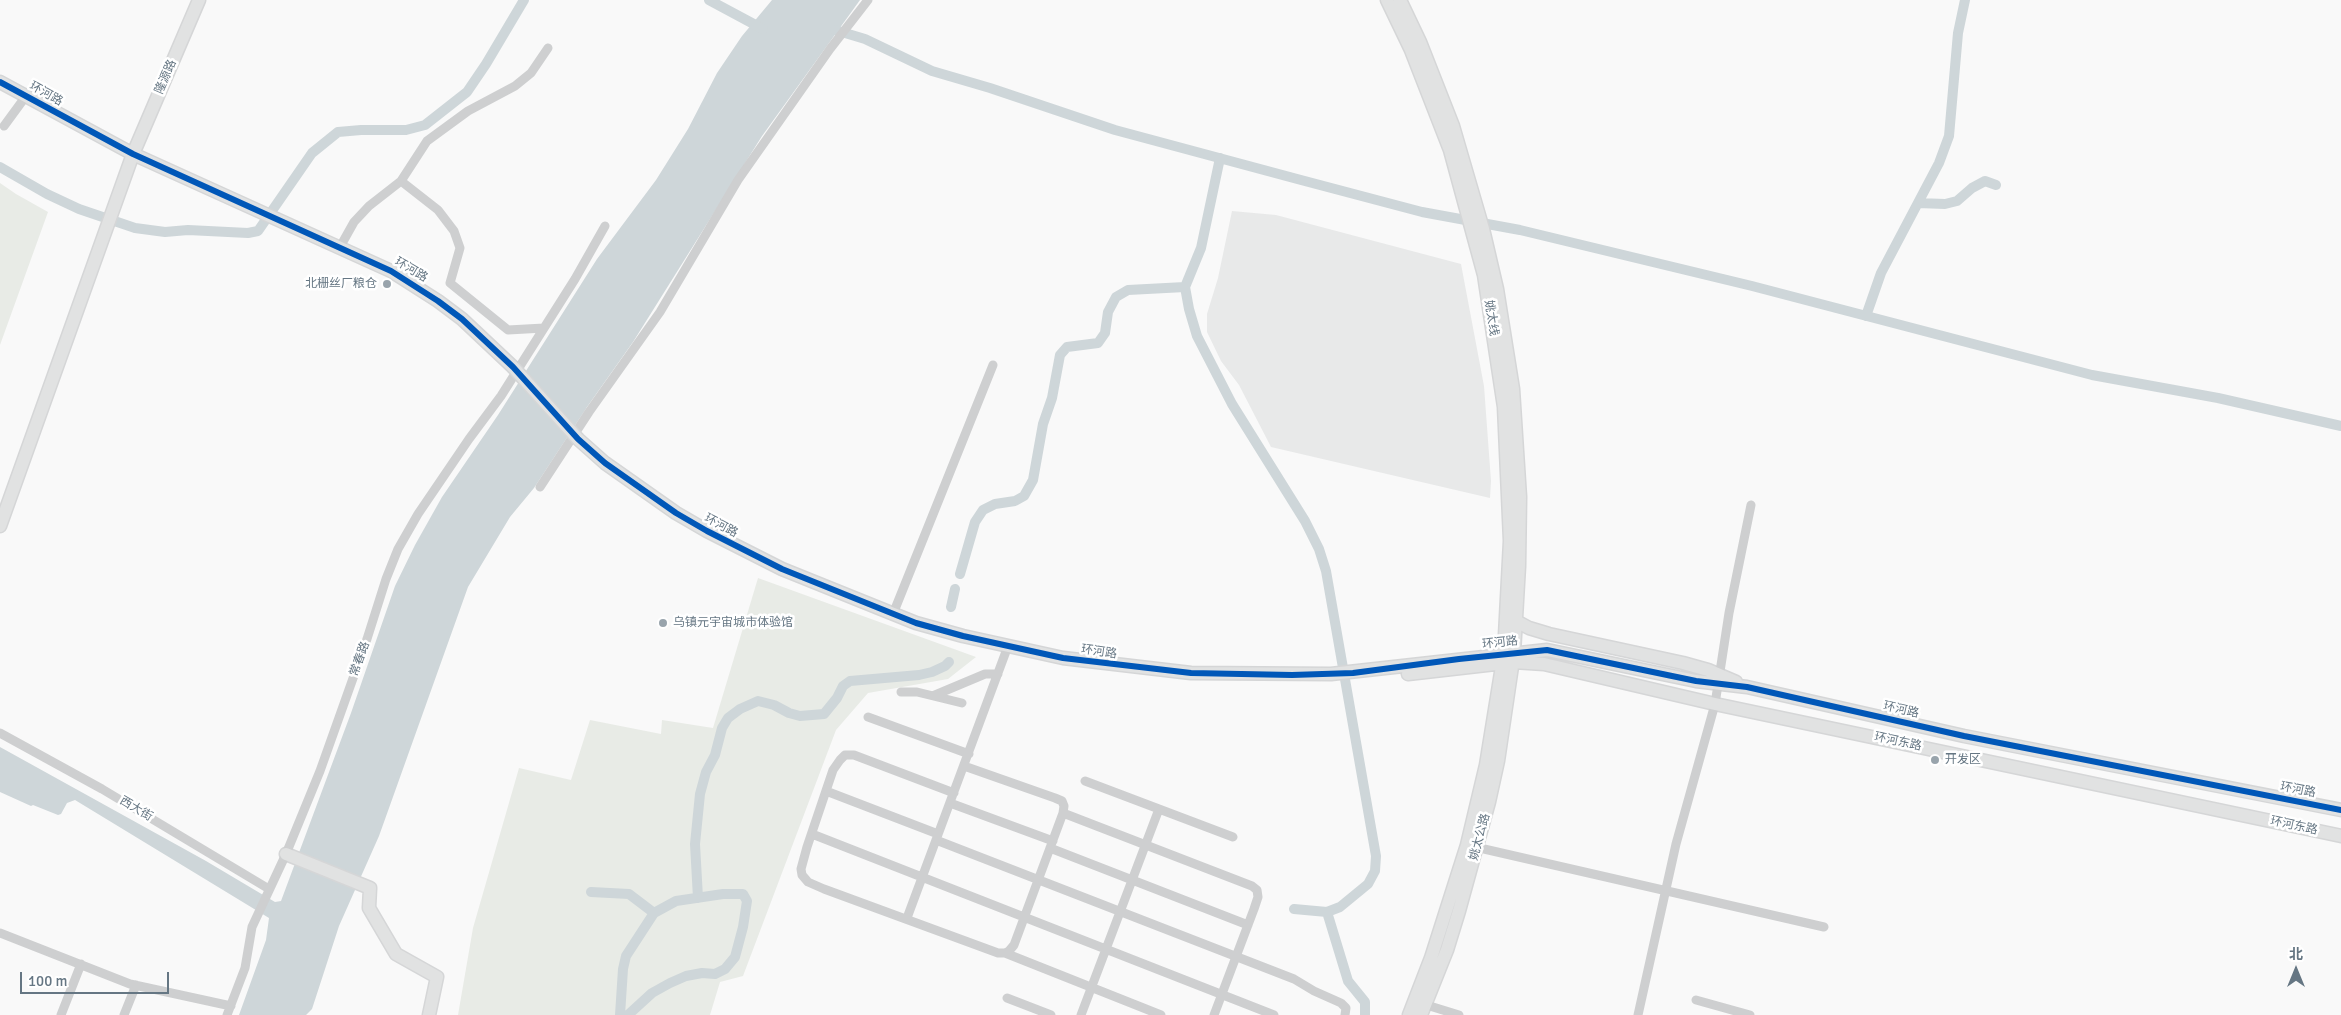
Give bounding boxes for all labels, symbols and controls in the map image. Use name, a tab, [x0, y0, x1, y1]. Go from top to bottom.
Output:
street label: 隆源路	[152, 58, 180, 96]
street label: 环河路	[27, 79, 65, 109]
street label: 环河路	[392, 255, 430, 285]
place label: 北栅丝厂粮仓	[305, 277, 377, 291]
marker: 北栅丝厂粮仓	[381, 278, 393, 290]
street label: 姚太线	[1481, 299, 1501, 337]
street label: 环河路	[702, 511, 740, 541]
place label: 乌镇元宇宙城市体验馆	[673, 616, 793, 630]
marker: 乌镇元宇宙城市体验馆	[657, 617, 669, 629]
street label: 环河路	[1481, 634, 1519, 652]
street label: 常春路	[347, 640, 373, 678]
street label: 环河路	[1080, 642, 1118, 662]
street label: 环河路	[1882, 699, 1920, 721]
street label: 环河东路	[1873, 730, 1923, 754]
place label: 开发区	[1945, 753, 1981, 767]
marker: 开发区	[1929, 754, 1941, 766]
street label: 环河路	[2279, 779, 2317, 801]
street label: 西大街	[117, 794, 155, 824]
street label: 姚太公路	[1467, 812, 1493, 862]
street label: 环河东路	[2269, 814, 2319, 838]
north arrow	[2271, 945, 2321, 995]
text: 北	[2289, 946, 2303, 963]
scale bar	[22, 962, 171, 994]
text: 100 m	[28, 972, 68, 990]

